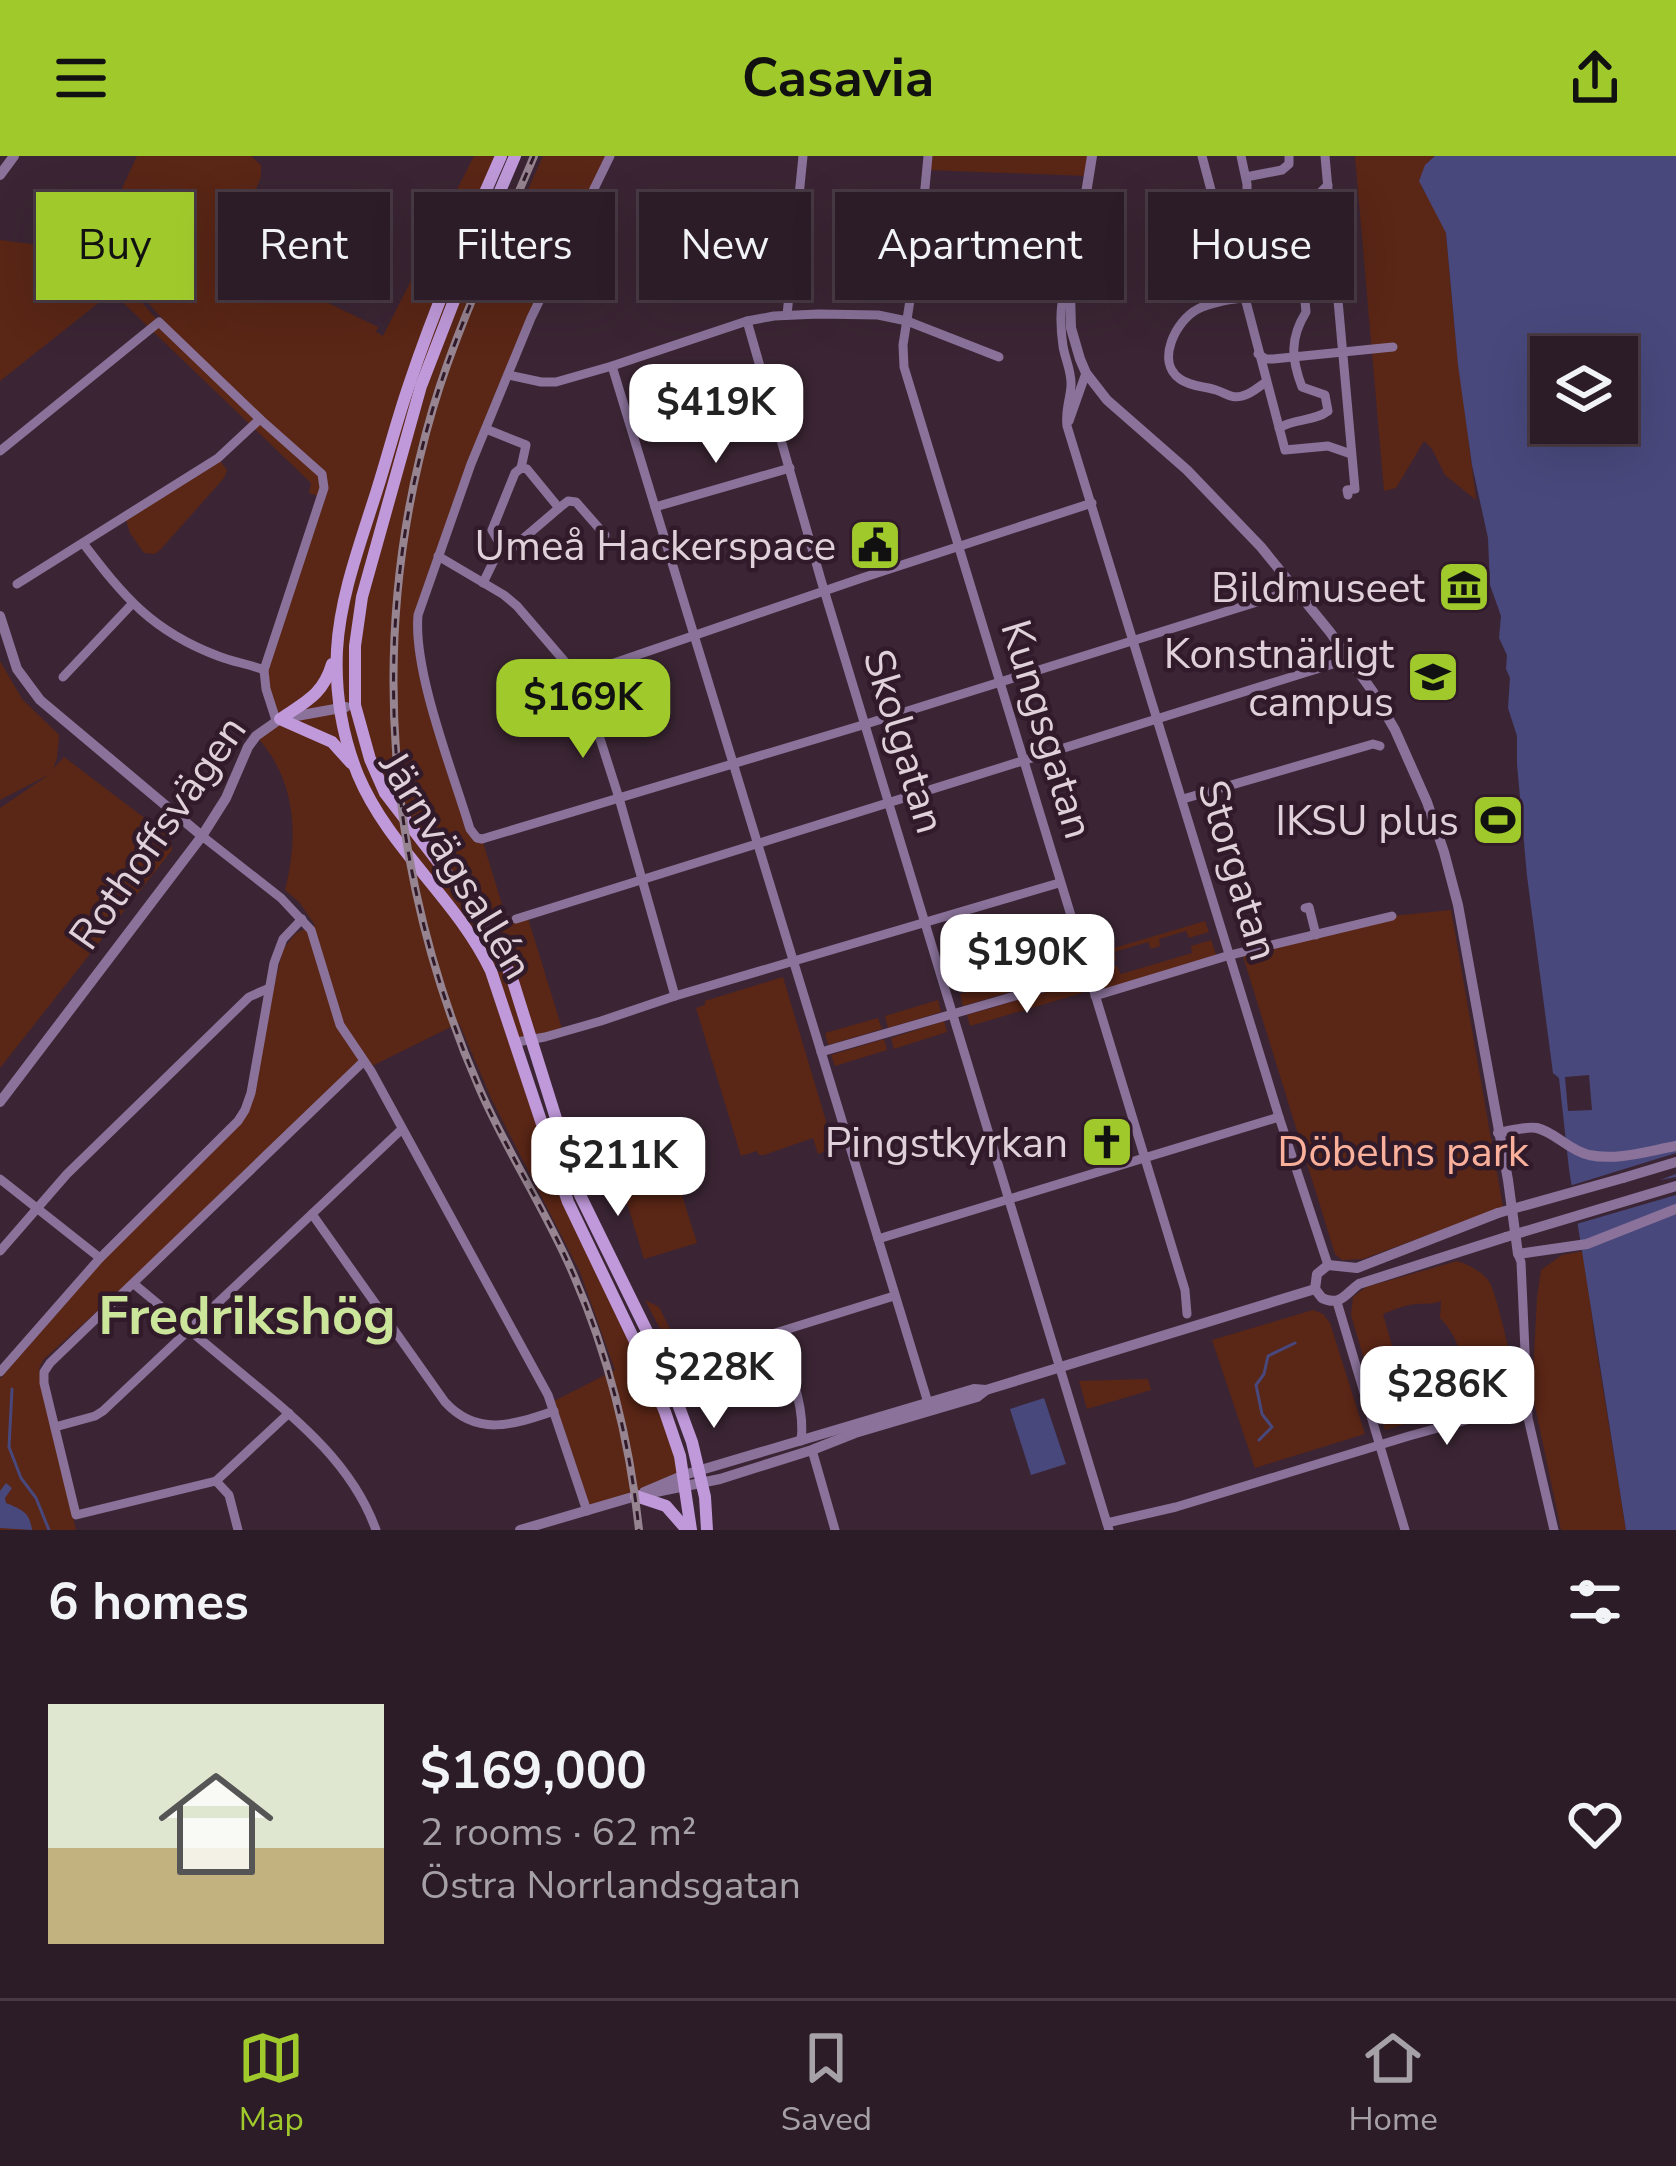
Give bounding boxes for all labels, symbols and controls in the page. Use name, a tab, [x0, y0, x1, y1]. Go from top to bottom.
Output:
text: Casavia	[742, 41, 934, 115]
icon: menu	[48, 45, 114, 111]
icon: share	[1562, 45, 1628, 111]
chip: Buy	[36, 192, 194, 300]
chip: Rent	[218, 192, 390, 300]
chip: Filters	[414, 192, 615, 300]
chip: New	[639, 192, 811, 300]
chip: Apartment	[835, 192, 1124, 300]
chip: House	[1148, 192, 1354, 300]
map controls	[1530, 336, 1638, 444]
button: layers	[1530, 336, 1638, 444]
pin: $419K	[632, 364, 800, 466]
text: $419K	[656, 376, 776, 429]
public building icon: Umeå Hackerspace	[847, 517, 903, 573]
place label: Umeå Hackerspace	[474, 518, 836, 575]
museum icon: Bildmuseet	[1436, 559, 1492, 615]
place label: Bildmuseet	[1211, 560, 1425, 617]
street label: Kungsgatan	[986, 613, 1107, 846]
place label: Konstnärligt campus	[1164, 626, 1394, 731]
street label: Skolgatan	[849, 642, 959, 840]
school or university icon: Konstnärligt campus	[1405, 649, 1461, 705]
pin: $169K	[499, 659, 667, 761]
text: $169K	[523, 671, 643, 724]
street label: Rothoffsvägen	[56, 704, 260, 961]
street label: Järnvägsallén	[365, 741, 546, 990]
street label: Storgatan	[1183, 773, 1292, 968]
sports icon: IKSU plus	[1470, 792, 1526, 848]
place label: IKSU plus	[1275, 793, 1459, 850]
pin: $190K	[943, 914, 1111, 1016]
text: $190K	[967, 926, 1087, 979]
church icon: Pingstkyrkan	[1079, 1114, 1135, 1170]
place label: Pingstkyrkan	[825, 1115, 1068, 1172]
pin: $211K	[534, 1117, 702, 1219]
park label: Döbelns park	[1277, 1124, 1530, 1181]
text: $211K	[558, 1129, 678, 1182]
district label: Fredrikshög	[98, 1279, 396, 1353]
pin: $228K	[630, 1329, 798, 1431]
text: $228K	[654, 1341, 774, 1394]
pin: $286K	[1363, 1346, 1531, 1448]
text: $286K	[1387, 1358, 1507, 1411]
text: 6 homes	[48, 1567, 249, 1637]
icon: filters	[1562, 1569, 1628, 1635]
text: $169,000	[420, 1736, 647, 1806]
icon: home	[144, 1752, 288, 1896]
icon: heart	[1562, 1791, 1628, 1857]
text: 2 rooms · 62 m²	[420, 1806, 697, 1859]
text: Östra Norrlandsgatan	[420, 1859, 801, 1912]
tab: Map	[238, 2025, 304, 2142]
tab: Saved	[781, 2025, 872, 2142]
tab: Home	[1348, 2025, 1438, 2142]

